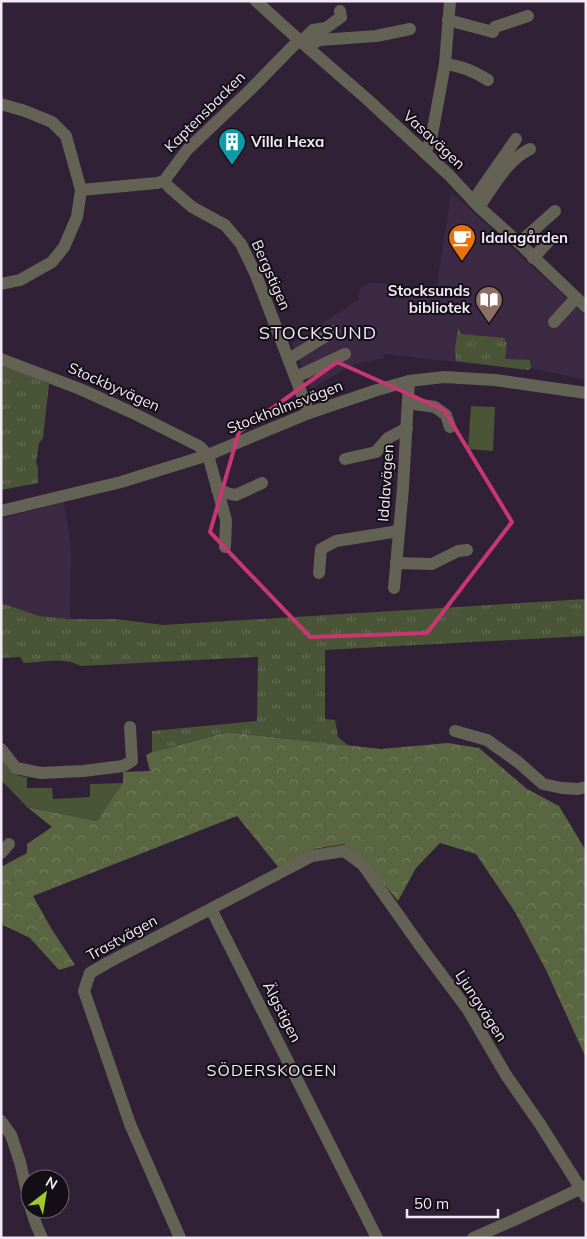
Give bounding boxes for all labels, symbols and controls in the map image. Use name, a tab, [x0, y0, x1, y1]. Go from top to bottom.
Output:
street label: Kaptensbacken	[160, 67, 249, 156]
street label: Vasavägen	[399, 106, 469, 173]
building icon: Villa Hexa	[217, 127, 247, 166]
place label: Villa Hexa	[250, 132, 324, 151]
cafe icon: Idalagården	[447, 223, 477, 262]
place label: Idalagården	[481, 228, 568, 247]
street label: Bergstigen	[248, 237, 295, 313]
place label: Stocksunds bibliotek	[388, 281, 471, 317]
library icon: Stocksunds bibliotek	[474, 285, 504, 324]
district label: STOCKSUND	[259, 321, 377, 344]
street label: Stockbyvägen	[65, 358, 163, 415]
street label: Stockholmsvägen	[224, 376, 345, 437]
street label: Idalavägen	[373, 444, 398, 522]
street label: Trastvägen	[83, 910, 160, 965]
street label: Ljungvägen	[451, 967, 511, 1045]
street label: Älgstigen	[259, 978, 306, 1045]
district label: SÖDERSKOGEN	[207, 1060, 337, 1080]
north arrow	[20, 1169, 70, 1219]
text: N	[43, 1172, 61, 1193]
scale bar	[407, 1186, 498, 1218]
text: 50 m	[414, 1194, 449, 1213]

